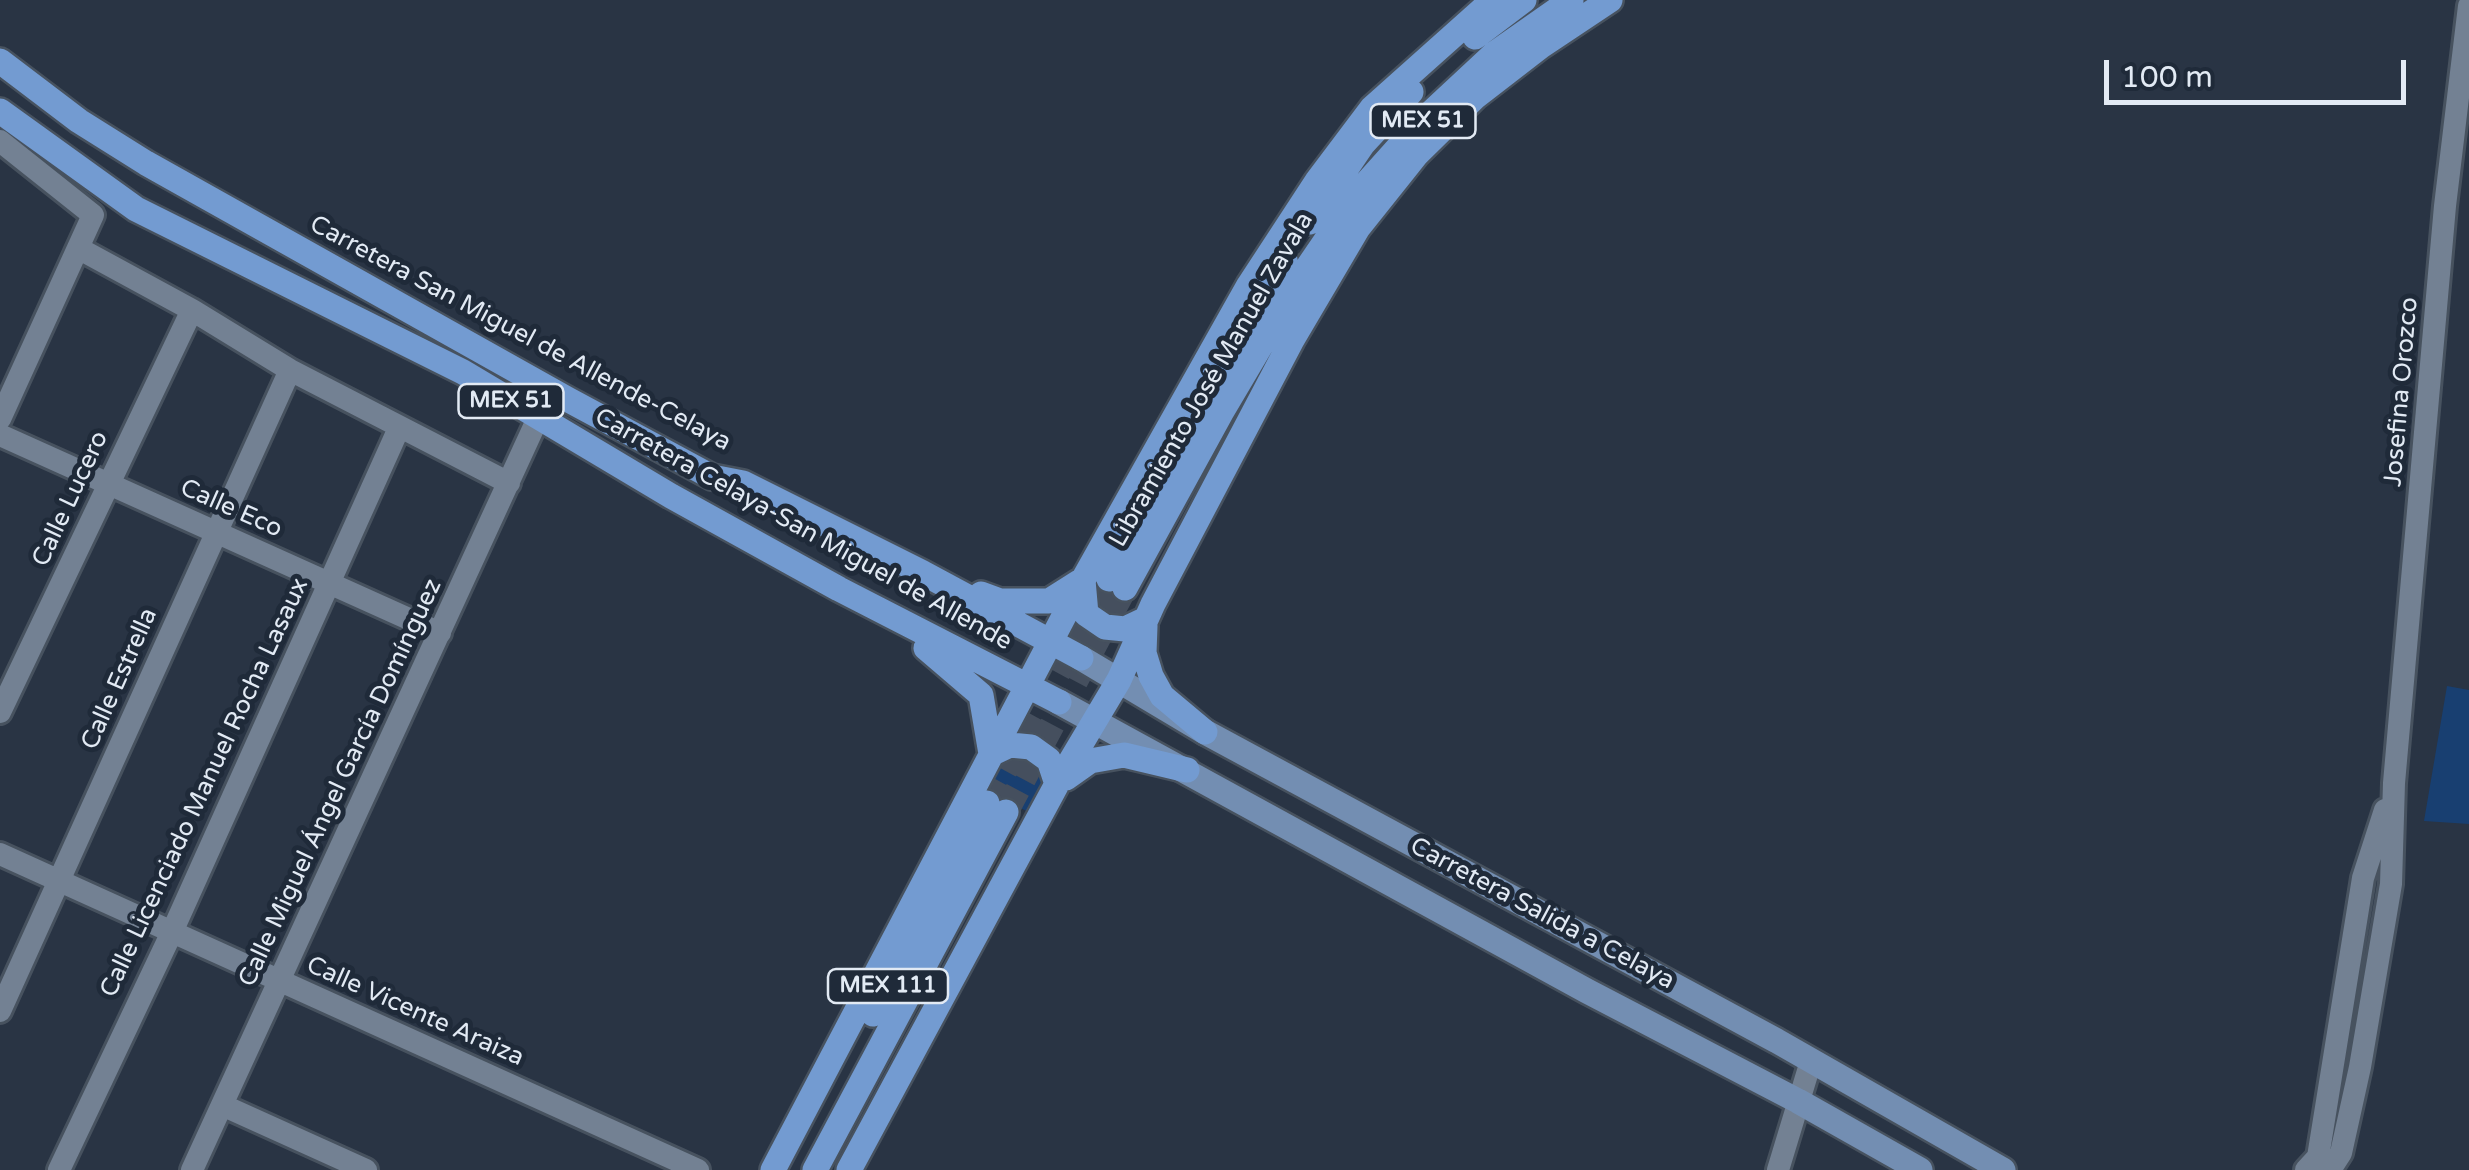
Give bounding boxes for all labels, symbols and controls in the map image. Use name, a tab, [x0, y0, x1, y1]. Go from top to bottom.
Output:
scale bar	[2109, 40, 2412, 102]
text: 100 m	[2121, 59, 2213, 96]
road number: MEX 51	[1370, 104, 1476, 138]
street label: Libramiento José Manuel Zavala	[1104, 207, 1320, 553]
street label: Carretera San Miguel de Allende-Celaya	[304, 210, 736, 458]
street label: Josefina Orozco	[2379, 296, 2425, 488]
road number: MEX 51	[458, 384, 564, 418]
street label: Carretera Celaya-San Miguel de Allende	[589, 402, 1017, 658]
street label: Calle Lucero	[27, 427, 115, 571]
street label: Calle Eco	[175, 473, 287, 545]
street label: Calle Licenciado Manuel Rocha Lasaux	[94, 574, 316, 1002]
street label: Calle Miguel Ángel García Domínguez	[233, 574, 449, 992]
street label: Calle Estrella	[75, 604, 165, 754]
street label: Carretera Salida a Celaya	[1405, 831, 1679, 997]
street label: Calle Vicente Araiza	[302, 951, 528, 1073]
road number: MEX 111	[828, 969, 948, 1003]

